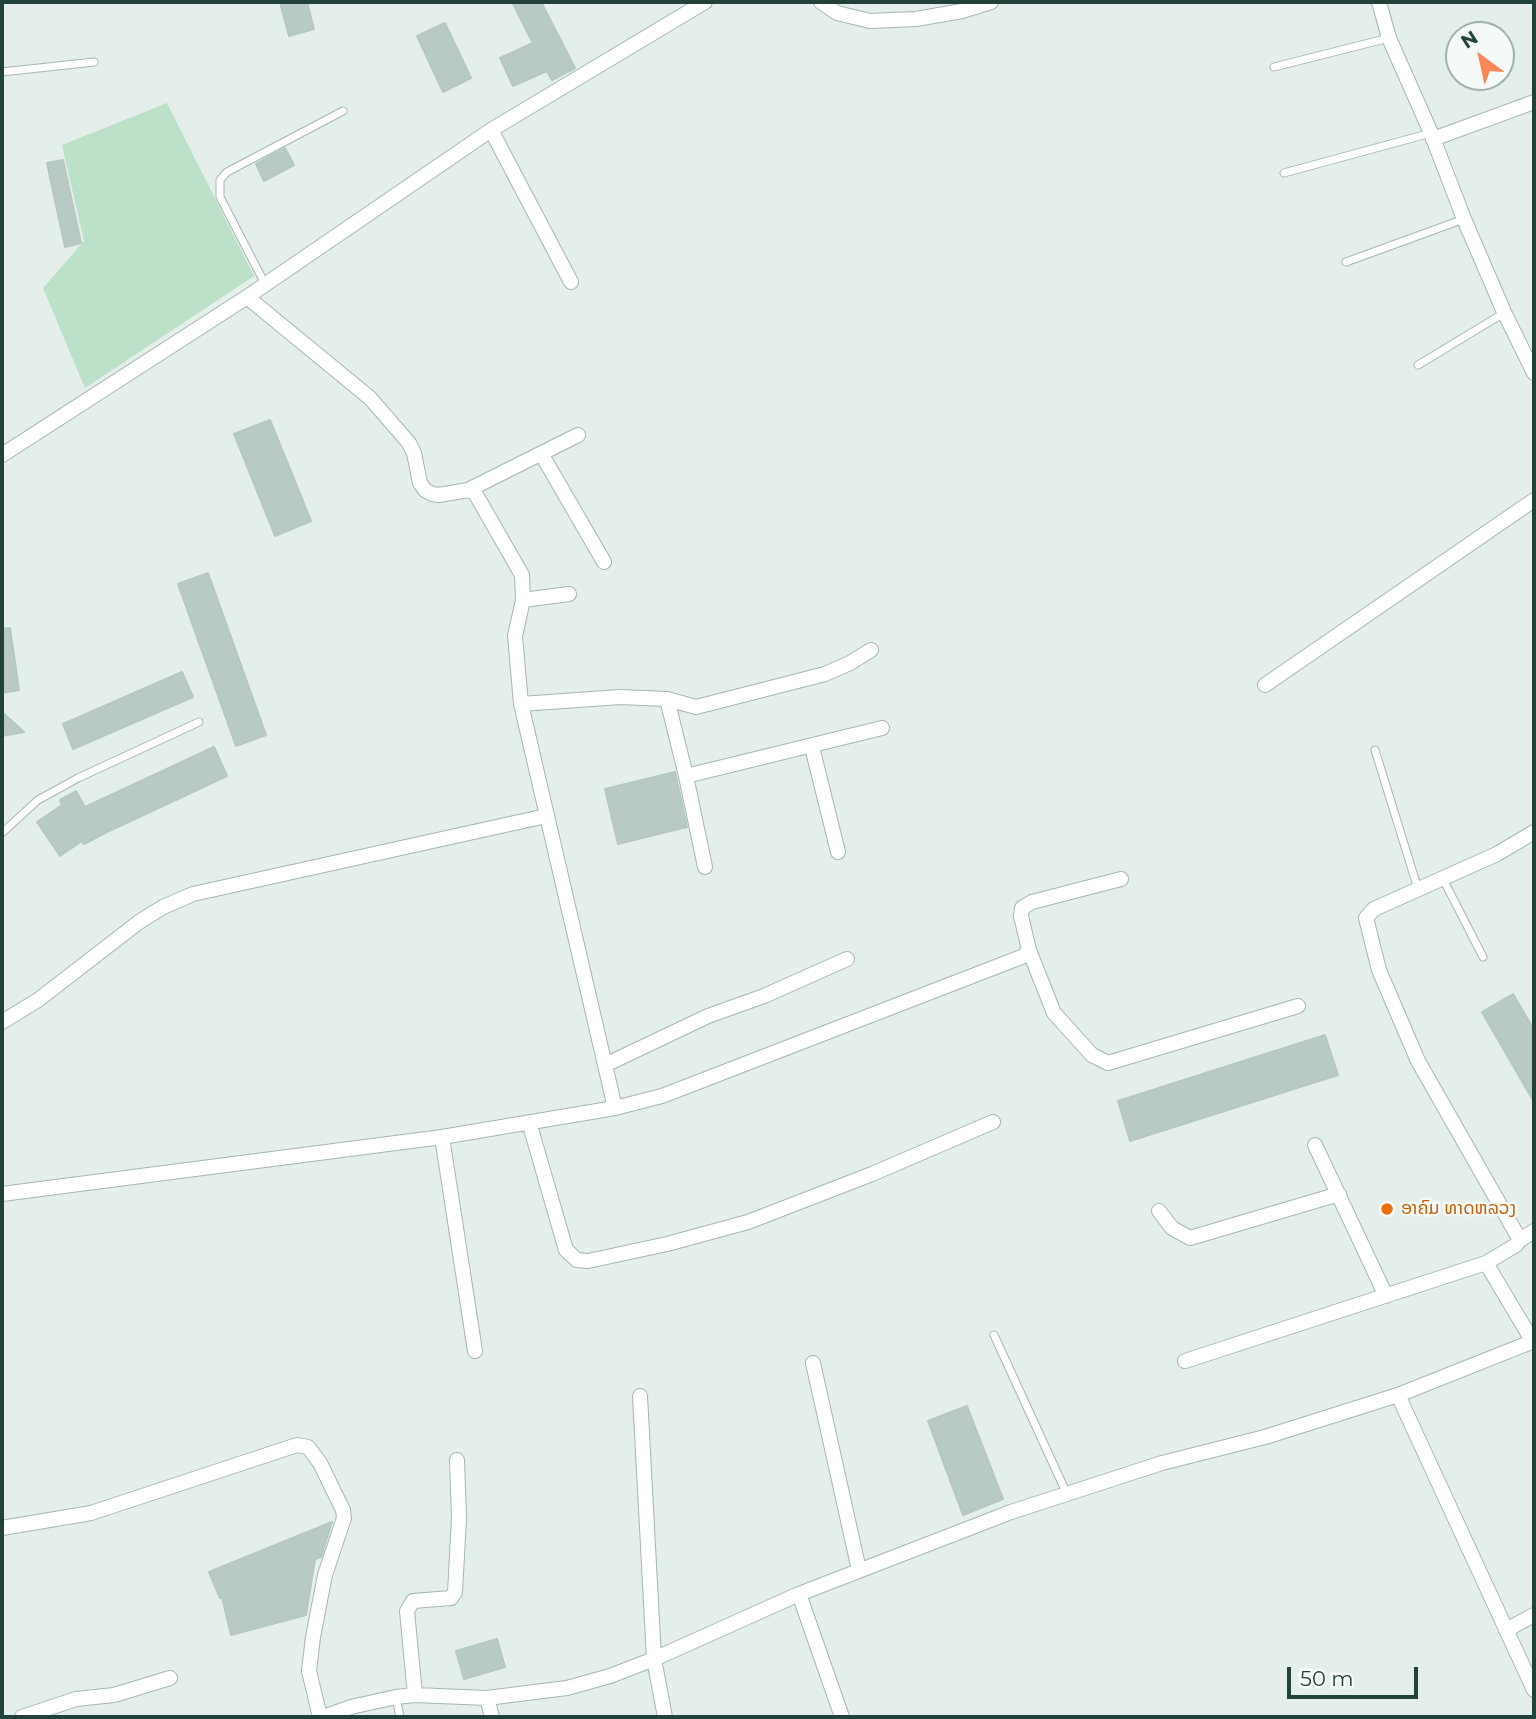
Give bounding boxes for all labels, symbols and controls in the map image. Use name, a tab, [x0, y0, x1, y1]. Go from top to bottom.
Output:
north arrow	[1445, 21, 1515, 91]
text: N	[1457, 26, 1482, 53]
place label: ອາຄົມ ທາດຫລວງ	[1401, 1198, 1516, 1220]
marker: ອາຄົມ ທາດຫລວງ	[1379, 1201, 1395, 1217]
scale bar	[1291, 1652, 1422, 1696]
text: 50 m	[1300, 1666, 1354, 1691]

